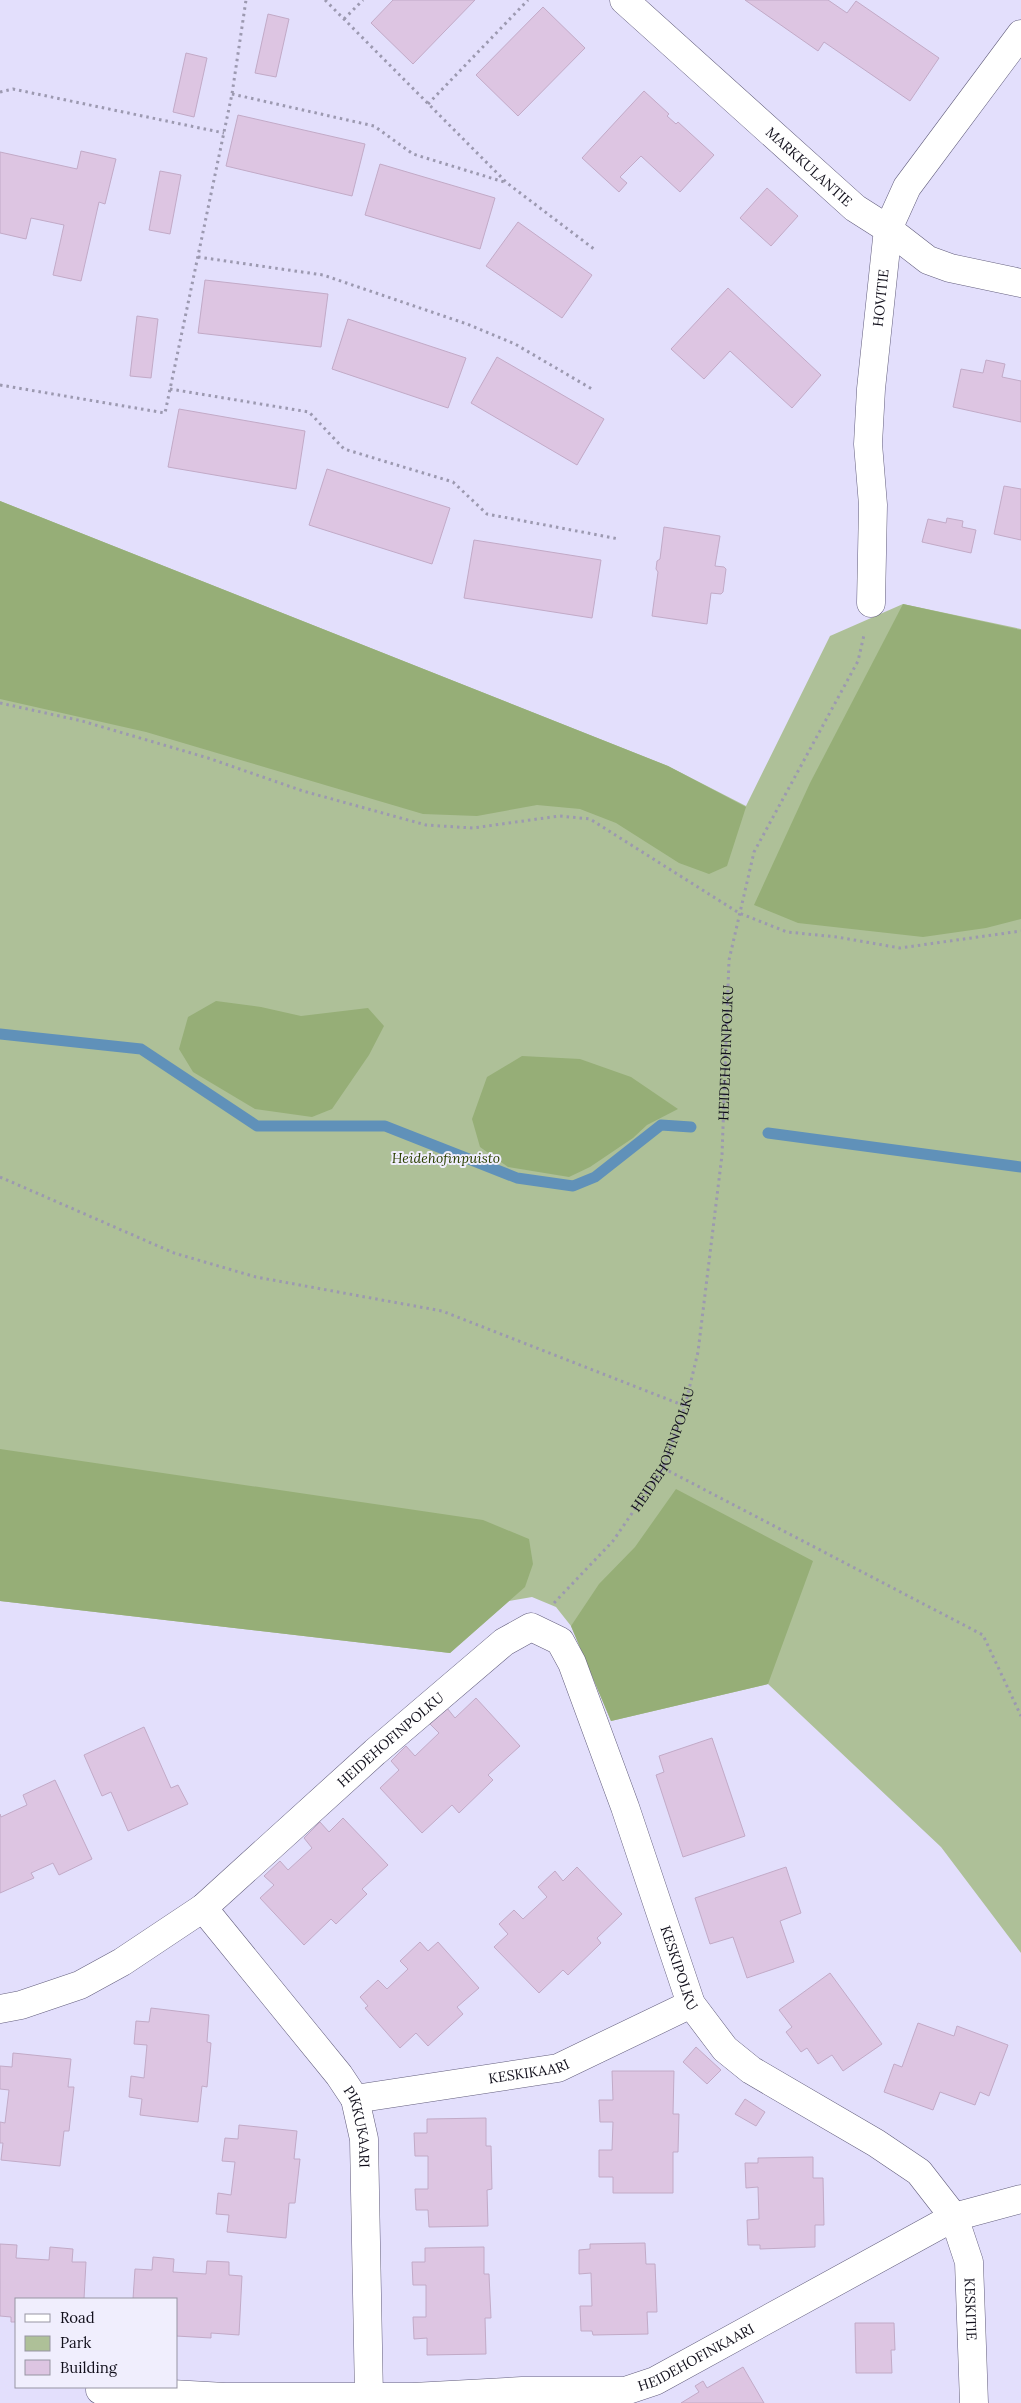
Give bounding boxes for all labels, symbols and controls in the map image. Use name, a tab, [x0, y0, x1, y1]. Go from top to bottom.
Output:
street label: MARKKULANTIE	[762, 123, 856, 210]
street label: HOVITIE	[869, 268, 893, 328]
street label: HEIDEHOFINPOLKU	[714, 984, 737, 1121]
park label: Heidehofinpuisto	[392, 1149, 500, 1167]
street label: HEIDEHOFINPOLKU	[627, 1385, 698, 1515]
street label: HEIDEHOFINPOLKU	[333, 1688, 448, 1791]
street label: KESKIPOLKU	[656, 1923, 702, 2015]
street label: KESKIKAARI	[487, 2055, 572, 2087]
street label: PIKKUKAARI	[340, 2082, 374, 2168]
street label: KESKITIE	[961, 2277, 981, 2341]
legend	[15, 2298, 178, 2388]
text: Road	[60, 2308, 95, 2327]
street label: HEIDEHOFINKAARI	[635, 2319, 757, 2395]
text: Park	[60, 2333, 91, 2352]
text: Building	[60, 2358, 118, 2377]

